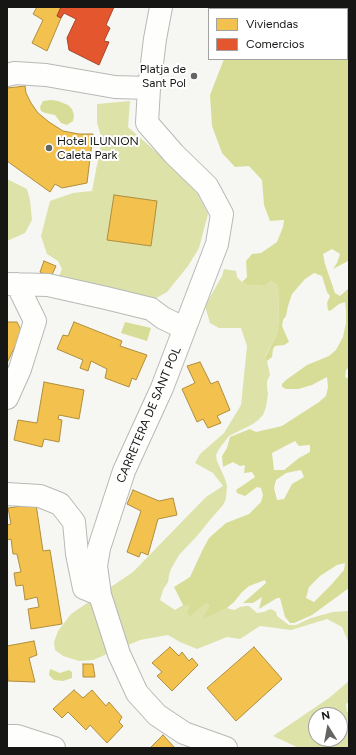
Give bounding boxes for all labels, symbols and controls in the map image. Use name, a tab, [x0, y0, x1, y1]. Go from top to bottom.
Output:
legend	[208, 8, 348, 60]
text: Viviendas	[246, 17, 298, 31]
text: Comercios	[246, 37, 304, 51]
place label: Platja de Sant Pol	[140, 62, 186, 90]
marker: Platja de Sant Pol	[189, 71, 199, 81]
place label: Hotel ILUNION Caleta Park	[57, 134, 139, 162]
marker: Hotel ILUNION Caleta Park	[44, 143, 54, 153]
street label: CARRETERA DE SANT POL	[114, 345, 184, 485]
north arrow	[308, 707, 348, 747]
text: N	[320, 709, 331, 723]

